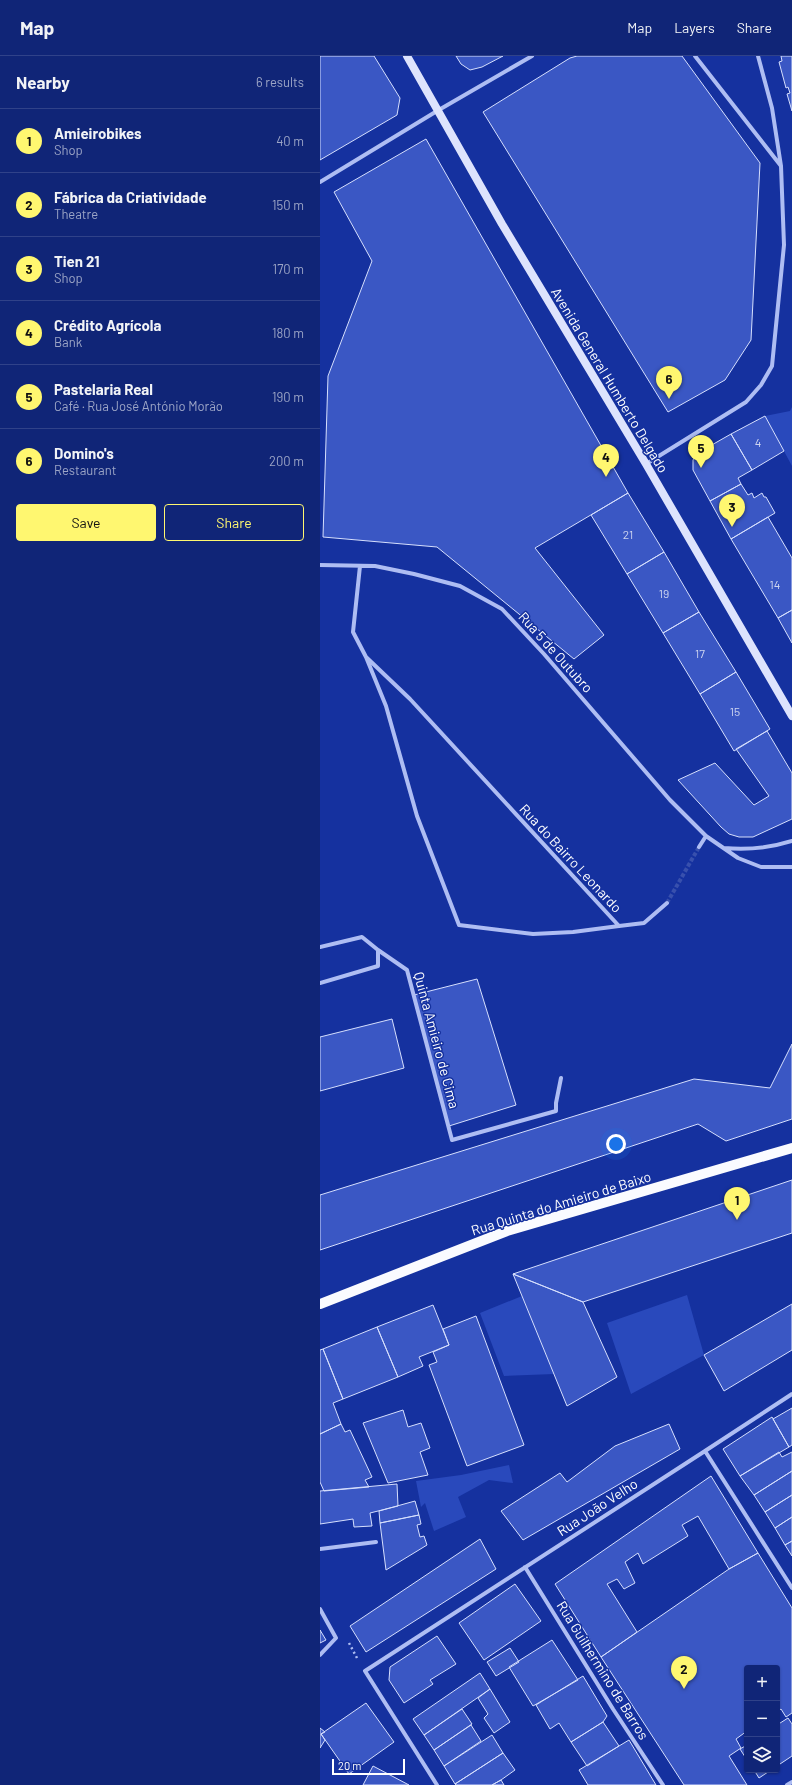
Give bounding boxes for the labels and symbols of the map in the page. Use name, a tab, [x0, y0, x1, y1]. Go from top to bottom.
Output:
street label: Avenida General Humberto Delgado	[548, 284, 672, 476]
pin: 6	[656, 366, 682, 399]
pin: 5	[688, 435, 714, 468]
house number: 4	[755, 435, 761, 449]
pin: 4	[593, 444, 619, 477]
pin: 3	[719, 494, 745, 527]
house number: 21	[623, 527, 633, 541]
house number: 14	[770, 577, 780, 591]
house number: 19	[659, 586, 669, 600]
street label: Rua 5 de Outubro	[515, 608, 597, 696]
house number: 17	[695, 646, 705, 660]
house number: 15	[730, 704, 740, 718]
street label: Rua do Bairro Leonardo	[516, 800, 626, 916]
street label: Quinta Amieiro de Cima	[411, 970, 463, 1110]
your location	[606, 1134, 626, 1154]
street label: Rua Quinta do Amieiro de Baixo	[469, 1167, 653, 1239]
pin: 1	[724, 1187, 750, 1220]
street label: Rua João Velho	[554, 1475, 640, 1539]
street label: Rua Guilhermino de Barros	[553, 1598, 653, 1743]
pin: 2	[671, 1656, 697, 1689]
scale bar	[332, 1757, 405, 1776]

